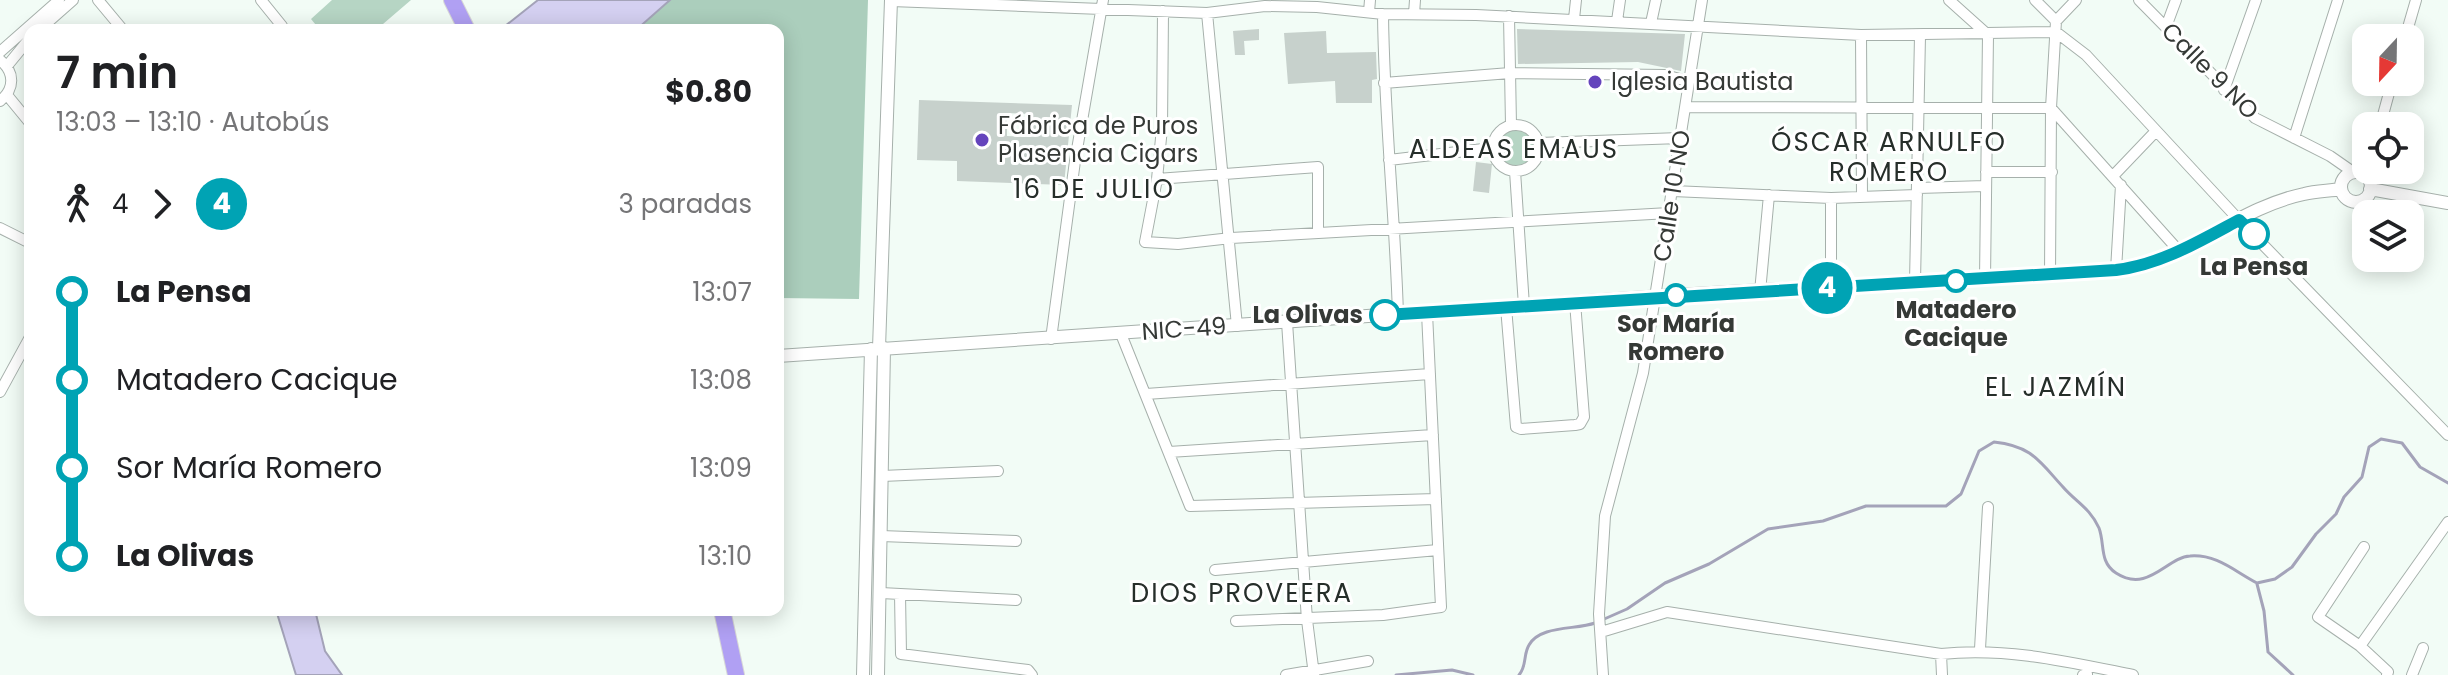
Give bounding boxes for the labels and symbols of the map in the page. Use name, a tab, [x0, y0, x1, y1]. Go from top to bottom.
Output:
street label: Calle 9 NO	[2154, 15, 2266, 127]
north arrow	[2352, 24, 2424, 96]
place label: Iglesia Bautista	[1611, 65, 1793, 98]
marker: Iglesia Bautista	[1586, 73, 1604, 91]
place label: Fábrica de Puros Plasencia Cigars	[998, 109, 1198, 170]
district label: ÓSCAR ARNULFO ROMERO	[1771, 124, 2007, 190]
street label: Calle 10 NO	[1645, 128, 1698, 264]
marker: Fábrica de Puros Plasencia Cigars	[973, 131, 991, 149]
district label: ALDEAS EMAUS	[1409, 131, 1619, 167]
district label: 16 DE JULIO	[1013, 171, 1175, 207]
marker: La Pensa	[2239, 219, 2269, 249]
place label: La Pensa	[2200, 250, 2308, 283]
line badge: 4	[1801, 262, 1853, 314]
marker: Matadero Cacique	[1945, 270, 1967, 292]
marker: Sor María Romero	[1665, 284, 1687, 306]
place label: Matadero Cacique	[1895, 293, 2017, 354]
place label: La Olivas	[1252, 298, 1363, 331]
marker: La Olivas	[1370, 300, 1400, 330]
place label: Sor María Romero	[1617, 307, 1735, 368]
street label: NIC-49	[1141, 309, 1227, 348]
district label: EL JAZMÍN	[1985, 369, 2127, 405]
district label: DIOS PROVEERA	[1131, 575, 1353, 611]

